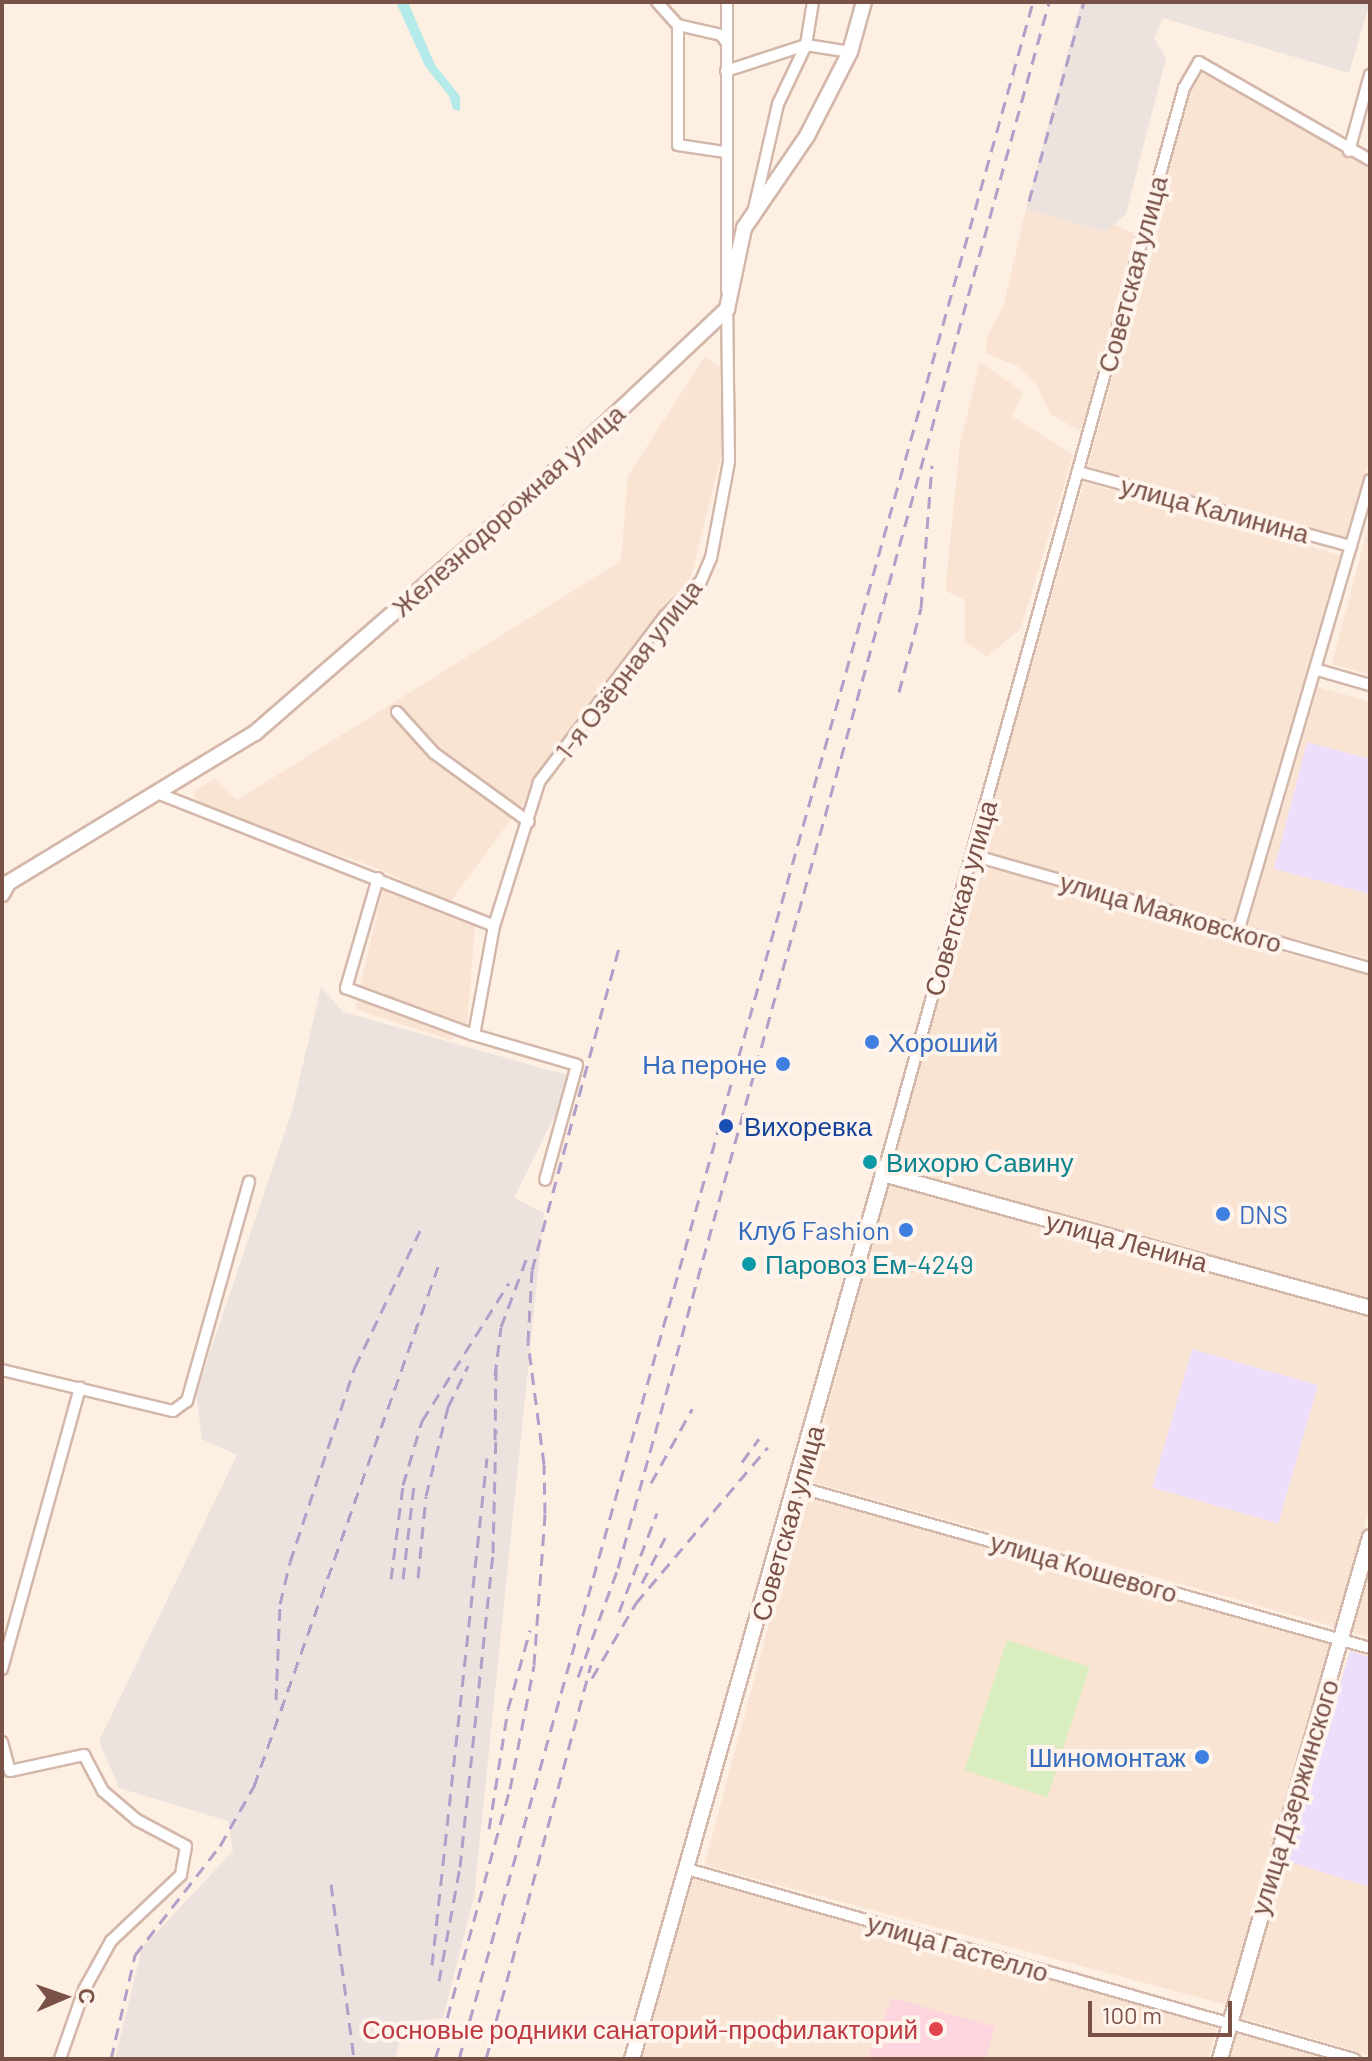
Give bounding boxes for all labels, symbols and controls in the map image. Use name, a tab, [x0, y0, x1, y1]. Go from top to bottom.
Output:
street label: Советская улица	[1091, 172, 1173, 376]
street label: Железнодорожная улица	[385, 397, 631, 623]
street label: улица Калинина	[1117, 469, 1313, 549]
street label: 1-я Озёрная улица	[548, 573, 708, 765]
street label: Советская улица	[917, 797, 1003, 999]
street label: улица Маяковского	[1056, 865, 1286, 959]
place label: Хороший	[888, 1026, 998, 1058]
marker: Хороший	[863, 1033, 881, 1051]
place label: На пероне	[642, 1048, 767, 1080]
marker: На пероне	[774, 1055, 792, 1073]
place label: Вихоревка	[744, 1110, 872, 1142]
marker: Вихоревка	[715, 1115, 737, 1137]
place label: Вихорю Савину	[886, 1146, 1073, 1178]
marker: Вихорю Савину	[861, 1153, 879, 1171]
place label: DNS	[1239, 1198, 1288, 1230]
street label: улица Ленина	[1043, 1204, 1211, 1278]
marker: DNS	[1214, 1205, 1232, 1223]
place label: Клуб Fashion	[738, 1214, 890, 1246]
marker: Клуб Fashion	[897, 1221, 915, 1239]
place label: Паровоз Ем-4249	[765, 1248, 973, 1280]
marker: Паровоз Ем-4249	[740, 1255, 758, 1273]
street label: Советская улица	[744, 1422, 830, 1624]
street label: улица Кошевого	[987, 1525, 1181, 1609]
street label: улица Дзержинского	[1243, 1676, 1345, 1918]
place label: Шиномонтаж	[1029, 1741, 1186, 1773]
marker: Шиномонтаж	[1193, 1748, 1211, 1766]
street label: улица Гастелло	[864, 1906, 1052, 1988]
north arrow	[24, 1957, 104, 2037]
scale bar	[1092, 1985, 1236, 2035]
text: С	[75, 1988, 101, 2005]
text: 100 m	[1102, 2000, 1162, 2029]
place label: Сосновые родники санаторий-профилакторий	[362, 2013, 918, 2045]
marker: Сосновые родники санаторий-профилакторий	[925, 2018, 947, 2040]

